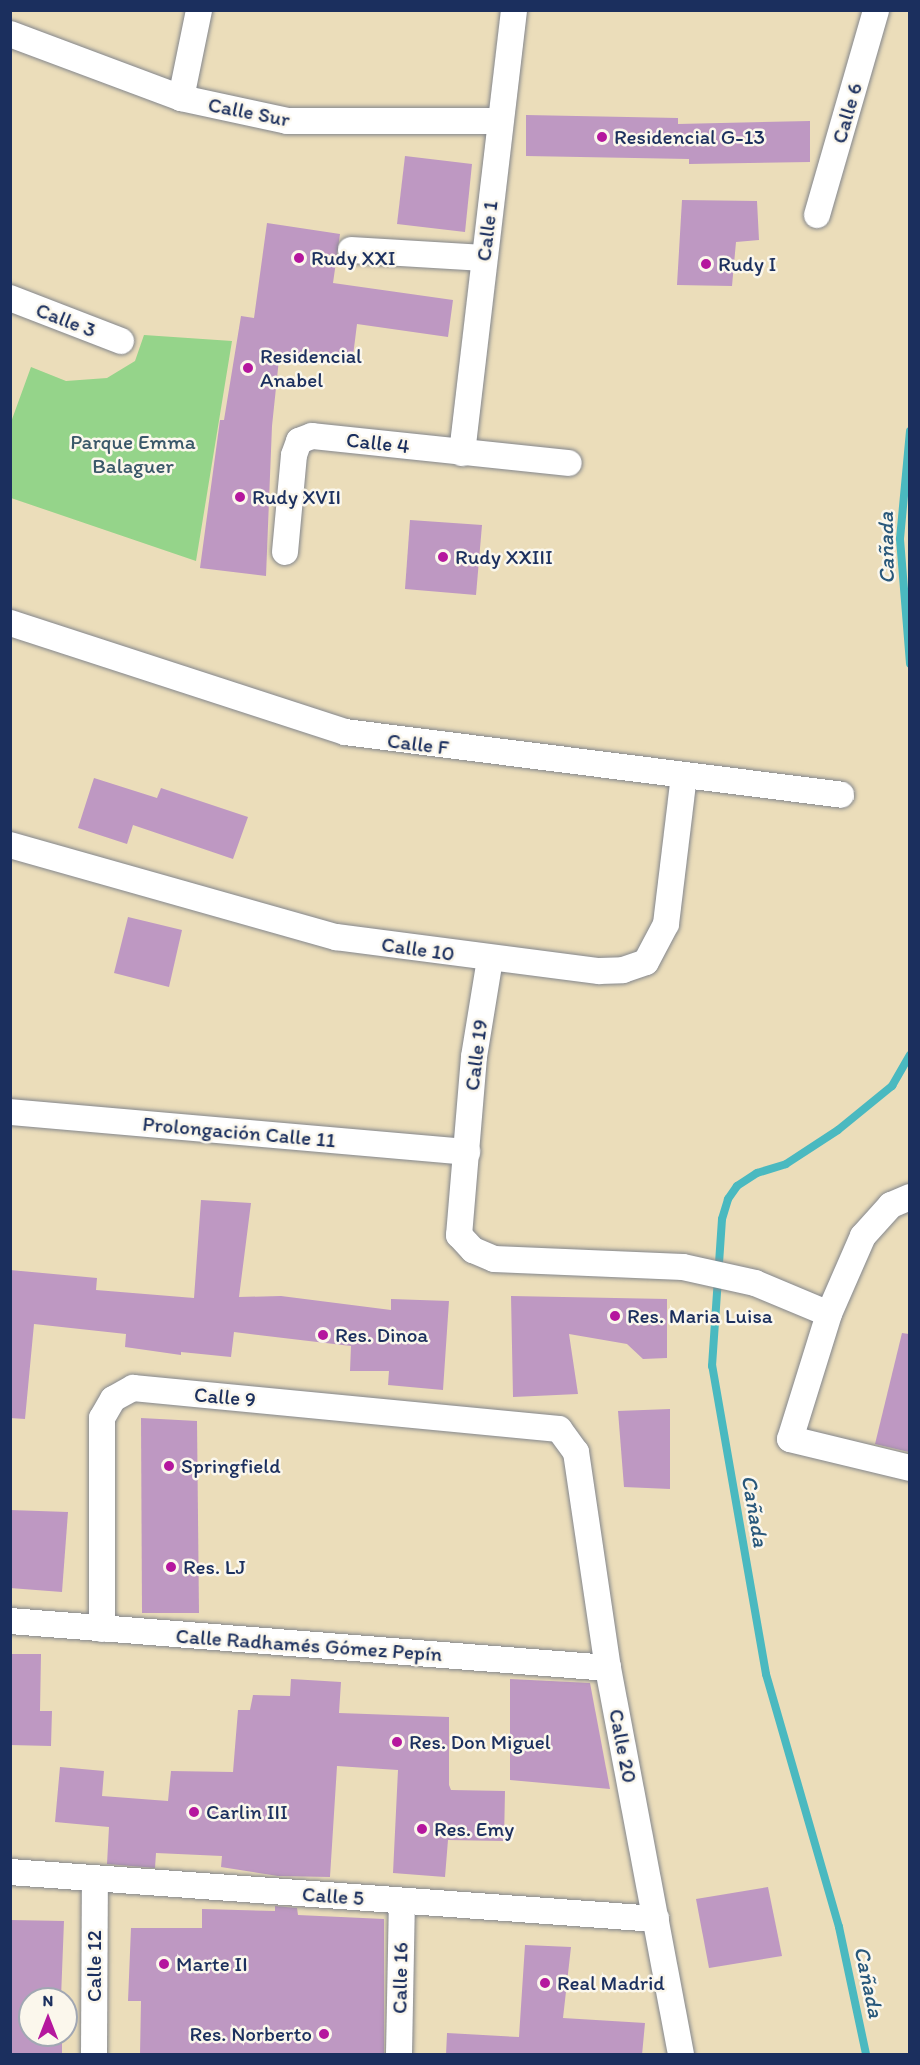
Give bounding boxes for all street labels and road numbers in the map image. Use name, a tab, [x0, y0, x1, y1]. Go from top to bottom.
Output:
street label: Calle 6	[826, 80, 868, 146]
street label: Calle Sur	[206, 92, 292, 132]
street label: Calle 1	[471, 199, 503, 263]
street label: Calle 3	[32, 297, 100, 343]
street label: Calle 4	[345, 427, 411, 459]
street label: Calle F	[386, 728, 450, 760]
street label: Calle 10	[380, 931, 456, 967]
street label: Calle 19	[459, 1018, 493, 1092]
street label: Prolongación Calle 11	[141, 1111, 337, 1153]
street label: Calle 9	[193, 1382, 257, 1412]
street label: Calle Radhamés Gómez Pepín	[176, 1623, 442, 1667]
street label: Calle 20	[603, 1707, 643, 1785]
street label: Calle 5	[301, 1881, 365, 1911]
street label: Calle 12	[81, 1930, 107, 2002]
street label: Calle 16	[387, 1942, 413, 2014]

